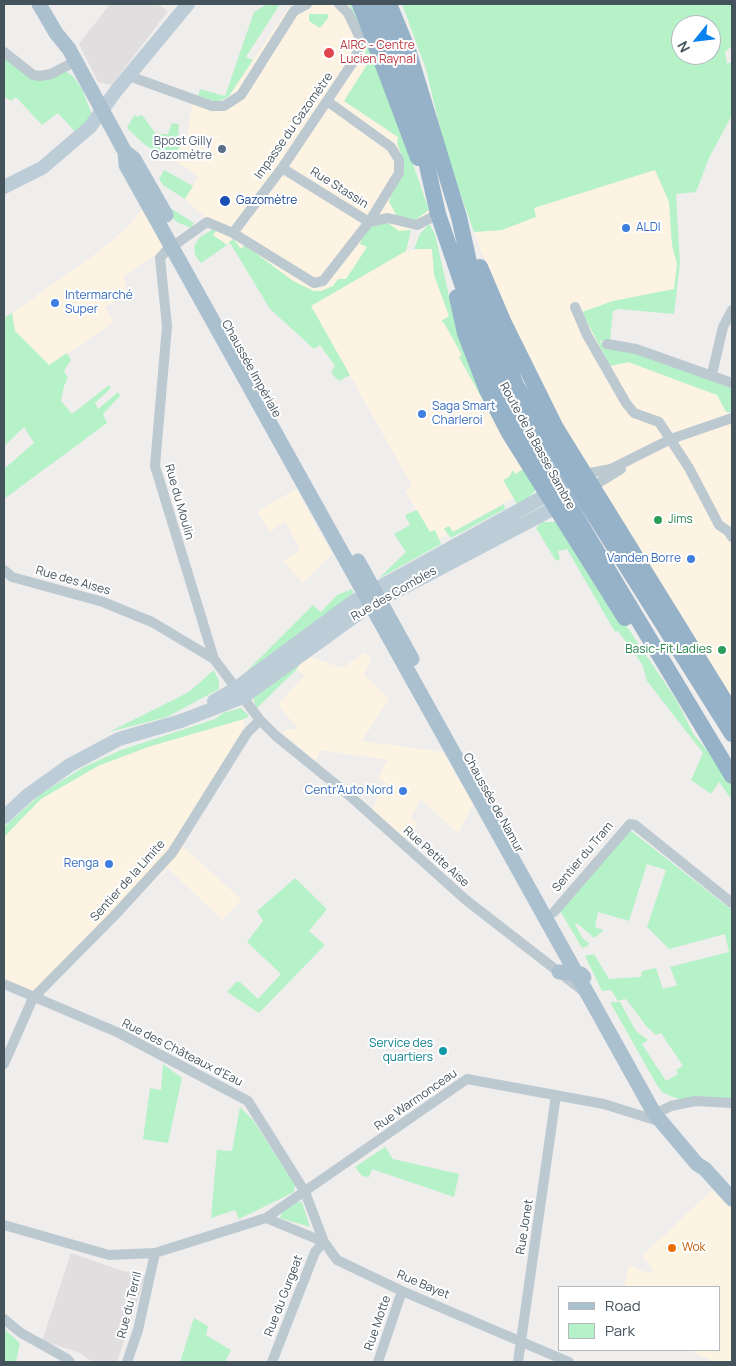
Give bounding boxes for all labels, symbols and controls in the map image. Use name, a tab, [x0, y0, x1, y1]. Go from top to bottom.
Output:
north arrow	[671, 15, 721, 65]
text: N	[673, 38, 694, 56]
place label: AIRC - Centre Lucien Raynal	[340, 39, 416, 67]
marker: AIRC - Centre Lucien Raynal	[322, 46, 336, 60]
street label: Impasse du Gazomètre	[252, 70, 336, 182]
place label: Bpost Gilly Gazomètre	[151, 135, 212, 163]
marker: Bpost Gilly Gazomètre	[216, 143, 228, 155]
street label: Rue Stassin	[307, 165, 371, 211]
marker: Gazomètre	[218, 194, 232, 208]
place label: Gazomètre	[236, 194, 297, 208]
place label: ALDI	[636, 221, 661, 235]
marker: ALDI	[620, 222, 632, 234]
place label: Intermarché Super	[65, 289, 133, 317]
marker: Intermarché Super	[49, 297, 61, 309]
street label: Chaussée Impériale	[218, 318, 284, 420]
street label: Route de la Basse Sambre	[496, 380, 578, 512]
place label: Saga Smart Charleroi	[432, 400, 496, 428]
marker: Saga Smart Charleroi	[416, 408, 428, 420]
street label: Rue du Moulin	[161, 463, 197, 541]
place label: Jims	[668, 513, 693, 527]
marker: Jims	[652, 514, 664, 526]
place label: Vanden Borre	[607, 552, 681, 566]
marker: Vanden Borre	[685, 553, 697, 565]
street label: Rue des Aises	[34, 563, 112, 599]
street label: Rue des Combles	[349, 564, 439, 624]
place label: Basic-Fit Ladies	[625, 643, 712, 657]
marker: Basic-Fit Ladies	[716, 644, 728, 656]
street label: Chaussée de Namur	[460, 751, 526, 855]
place label: Centr'Auto Nord	[305, 784, 393, 798]
marker: Centr'Auto Nord	[397, 785, 409, 797]
street label: Sentier du Tram	[550, 819, 616, 895]
street label: Rue Petite Aise	[400, 824, 472, 890]
street label: Sentier de la Limite	[88, 837, 168, 925]
place label: Renga	[64, 857, 99, 871]
marker: Renga	[103, 858, 115, 870]
street label: Rue des Châteaux d'Eau	[119, 1016, 245, 1090]
place label: Service des quartiers	[369, 1037, 433, 1065]
marker: Service des quartiers	[437, 1045, 449, 1057]
street label: Rue Warmonceau	[372, 1066, 460, 1134]
street label: Rue Jonet	[514, 1198, 536, 1256]
place label: Wok	[682, 1241, 706, 1255]
marker: Wok	[666, 1242, 678, 1254]
street label: Rue du Gurgeat	[262, 1253, 306, 1339]
street label: Rue Bayet	[395, 1267, 451, 1303]
street label: Rue du Terril	[115, 1270, 145, 1340]
legend	[558, 1286, 721, 1351]
street label: Rue Motte	[362, 1294, 394, 1352]
text: Road	[605, 1295, 641, 1316]
text: Park	[605, 1320, 635, 1341]

